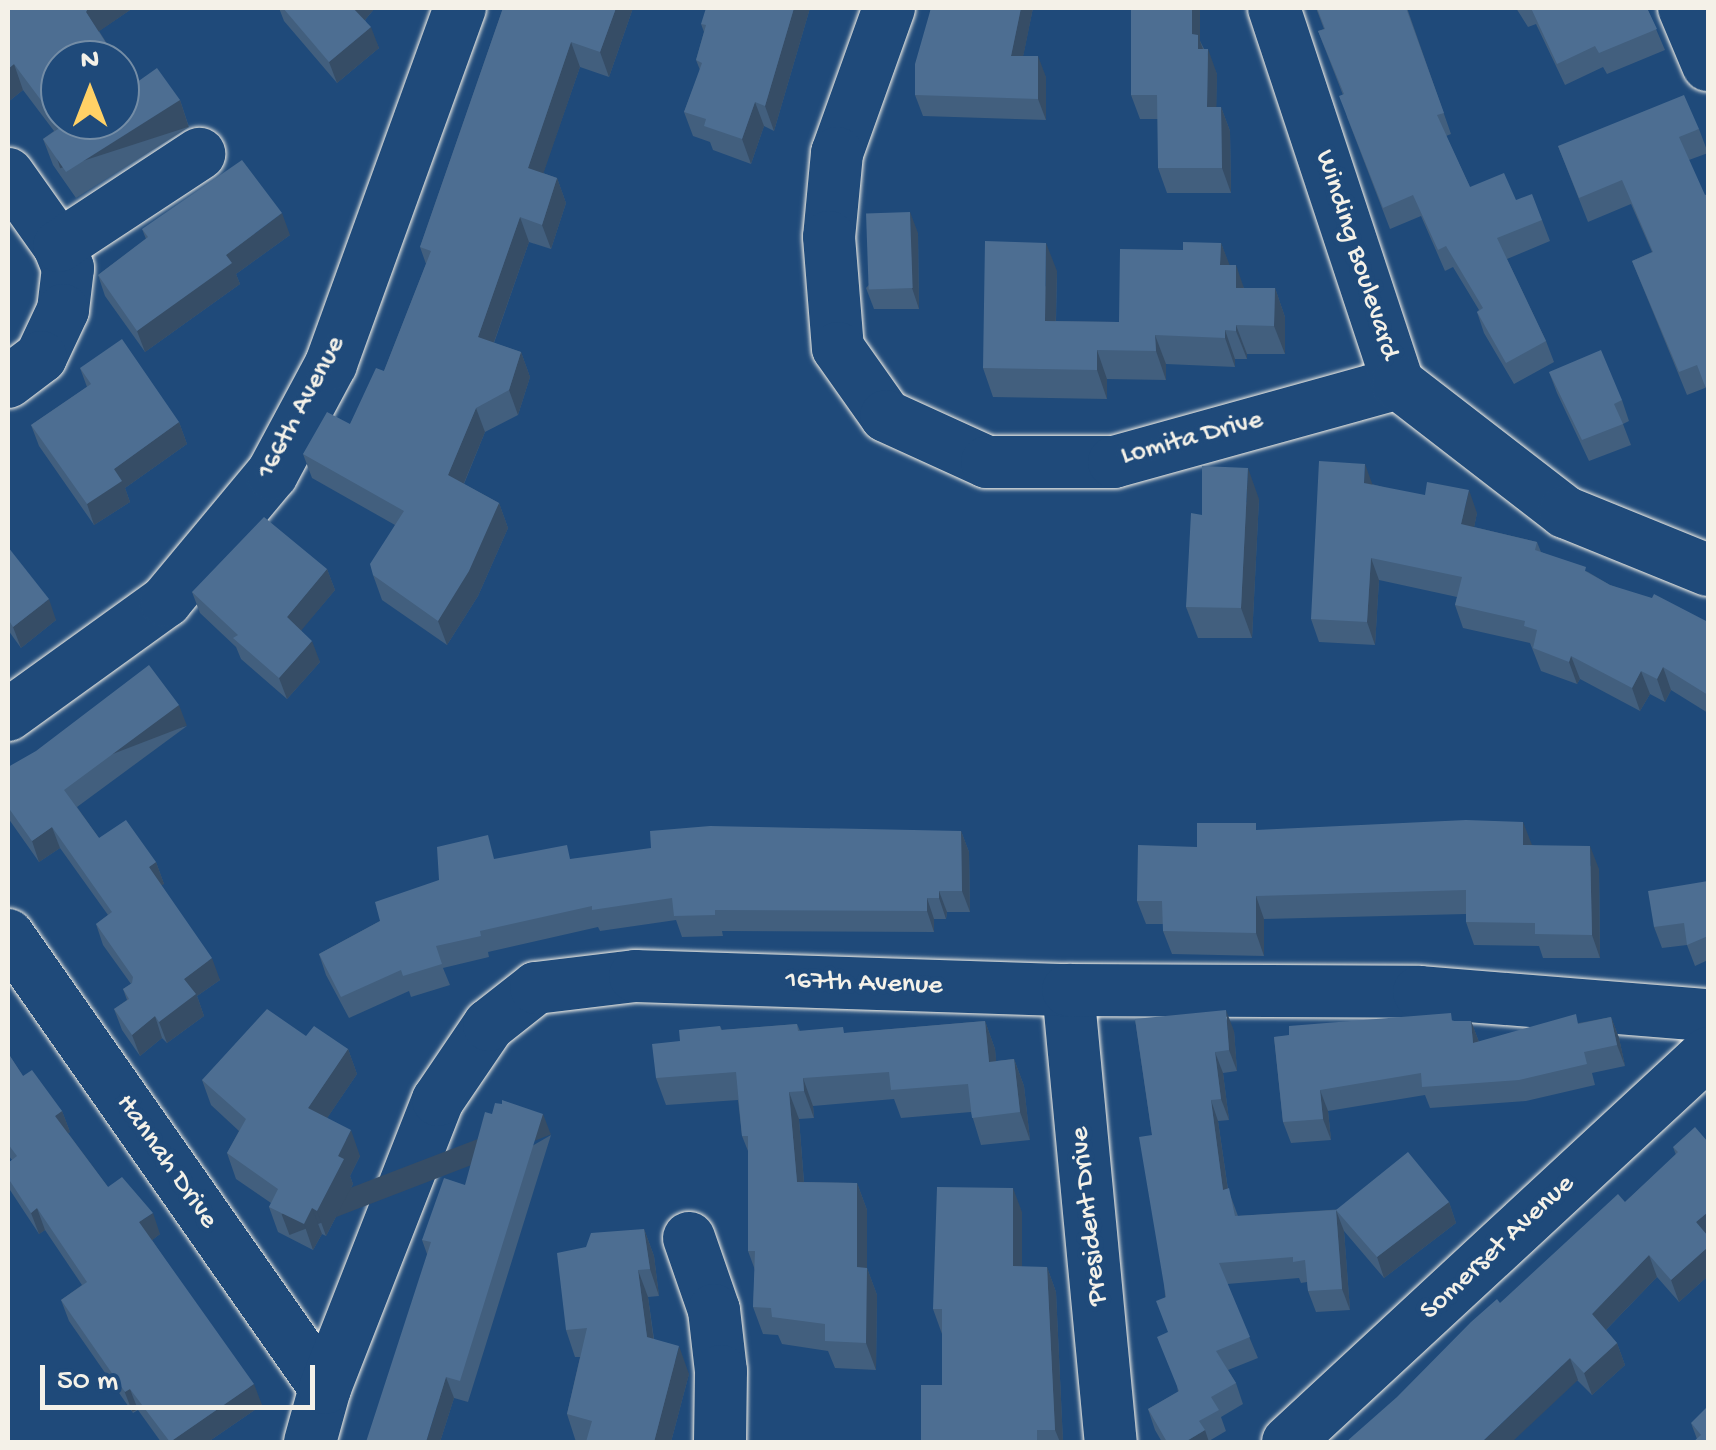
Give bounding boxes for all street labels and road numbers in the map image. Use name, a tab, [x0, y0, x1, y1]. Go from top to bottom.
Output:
street label: Winding Boulevard	[1306, 146, 1406, 364]
street label: 166th Avenue	[250, 331, 354, 485]
street label: Lomita Drive	[1117, 404, 1267, 474]
street label: 167th Avenue	[785, 964, 943, 1004]
street label: Hannah Drive	[107, 1088, 225, 1236]
street label: President Drive	[1064, 1125, 1116, 1307]
street label: Somerset Avenue	[1414, 1168, 1582, 1328]

